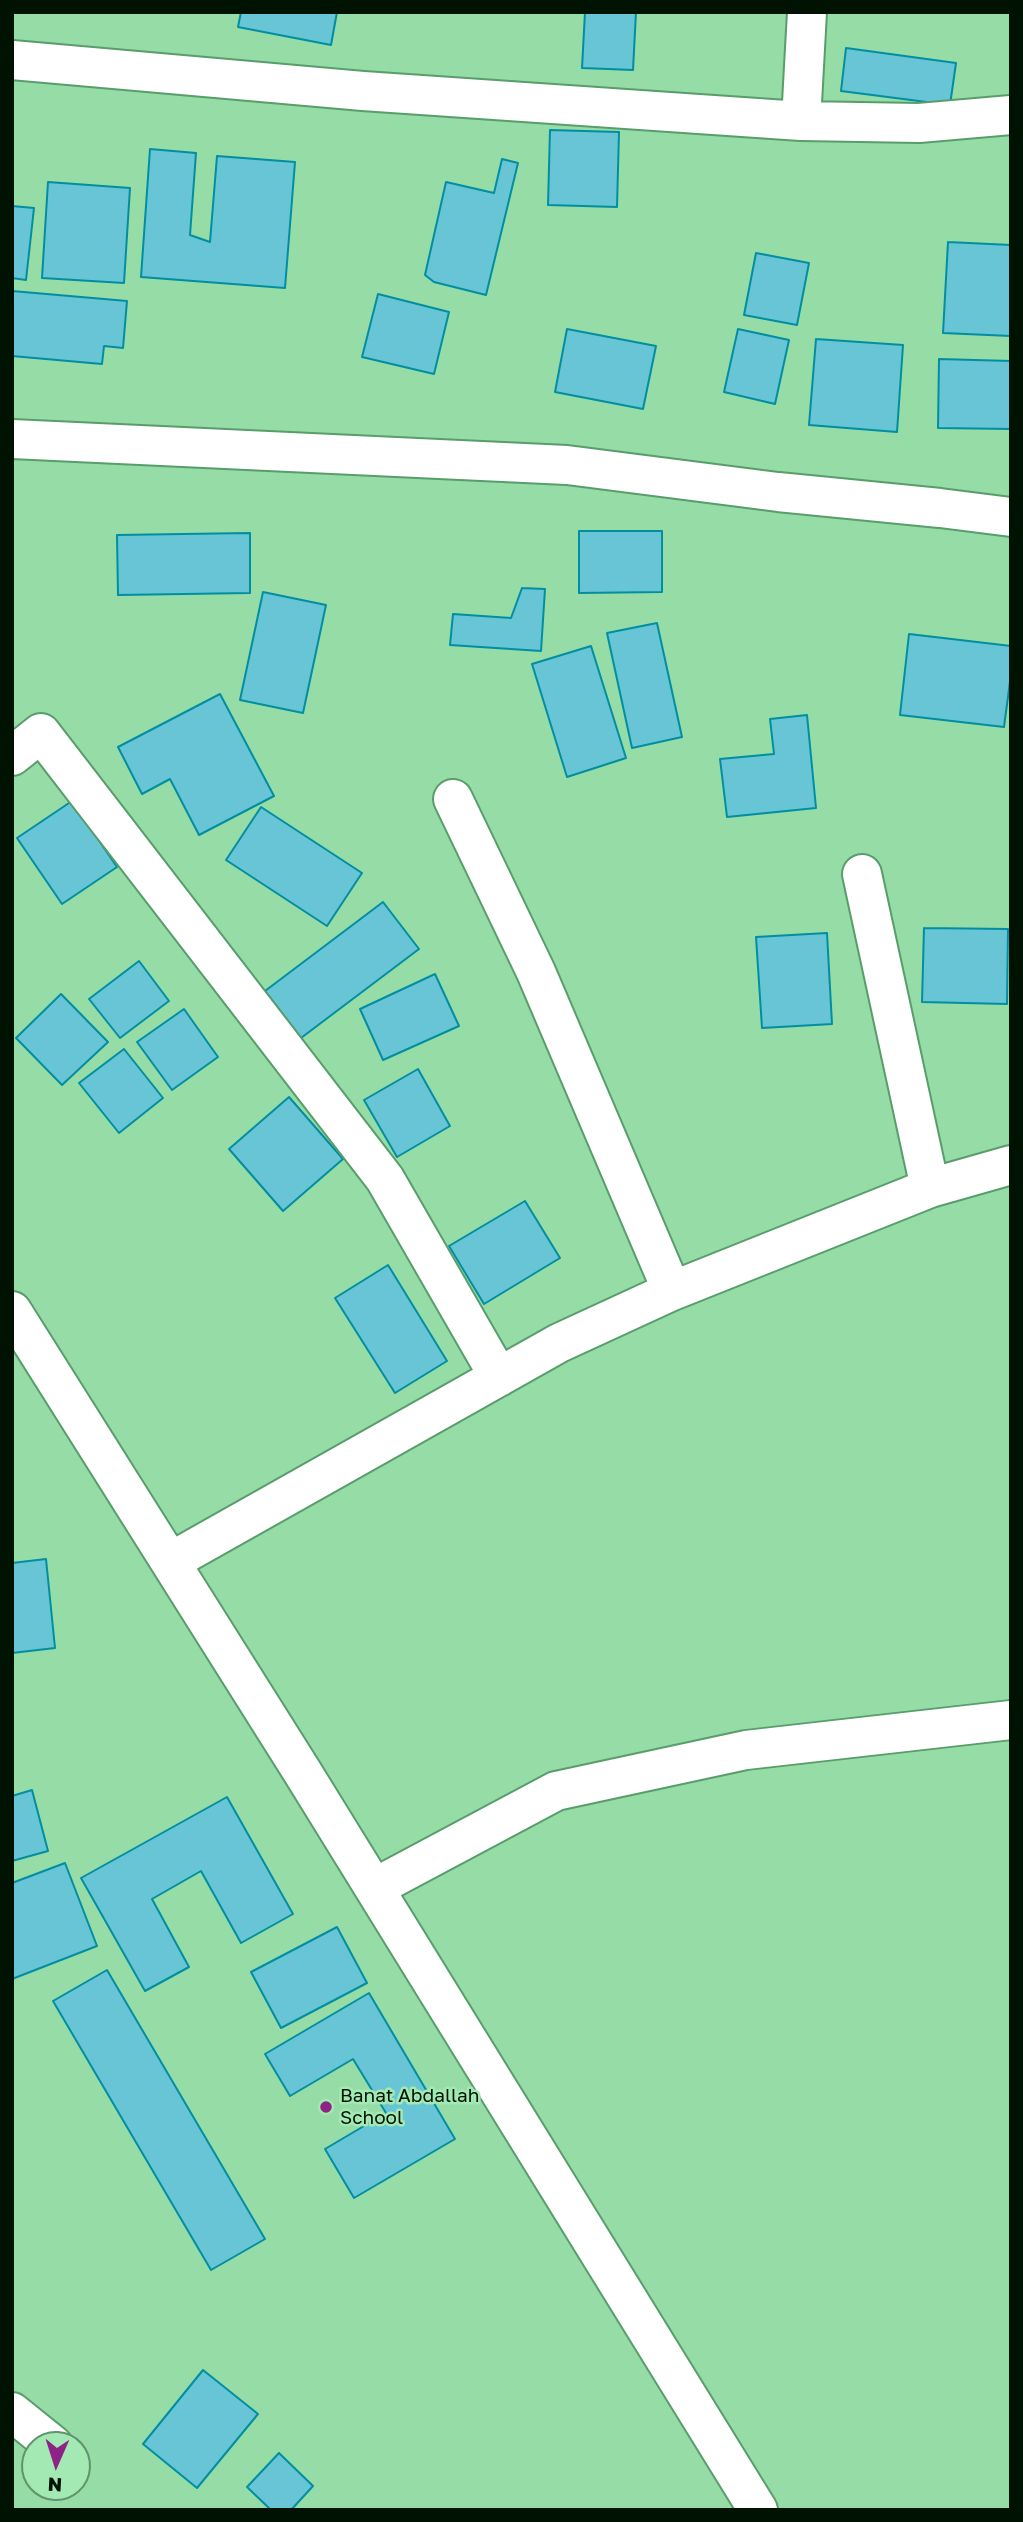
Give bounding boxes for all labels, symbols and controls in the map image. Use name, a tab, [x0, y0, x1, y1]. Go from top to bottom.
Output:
place label: Banat Abdallah School	[340, 2085, 479, 2129]
marker: Banat Abdallah School	[318, 2099, 334, 2115]
north arrow	[21, 2431, 91, 2501]
text: N	[47, 2474, 63, 2497]

